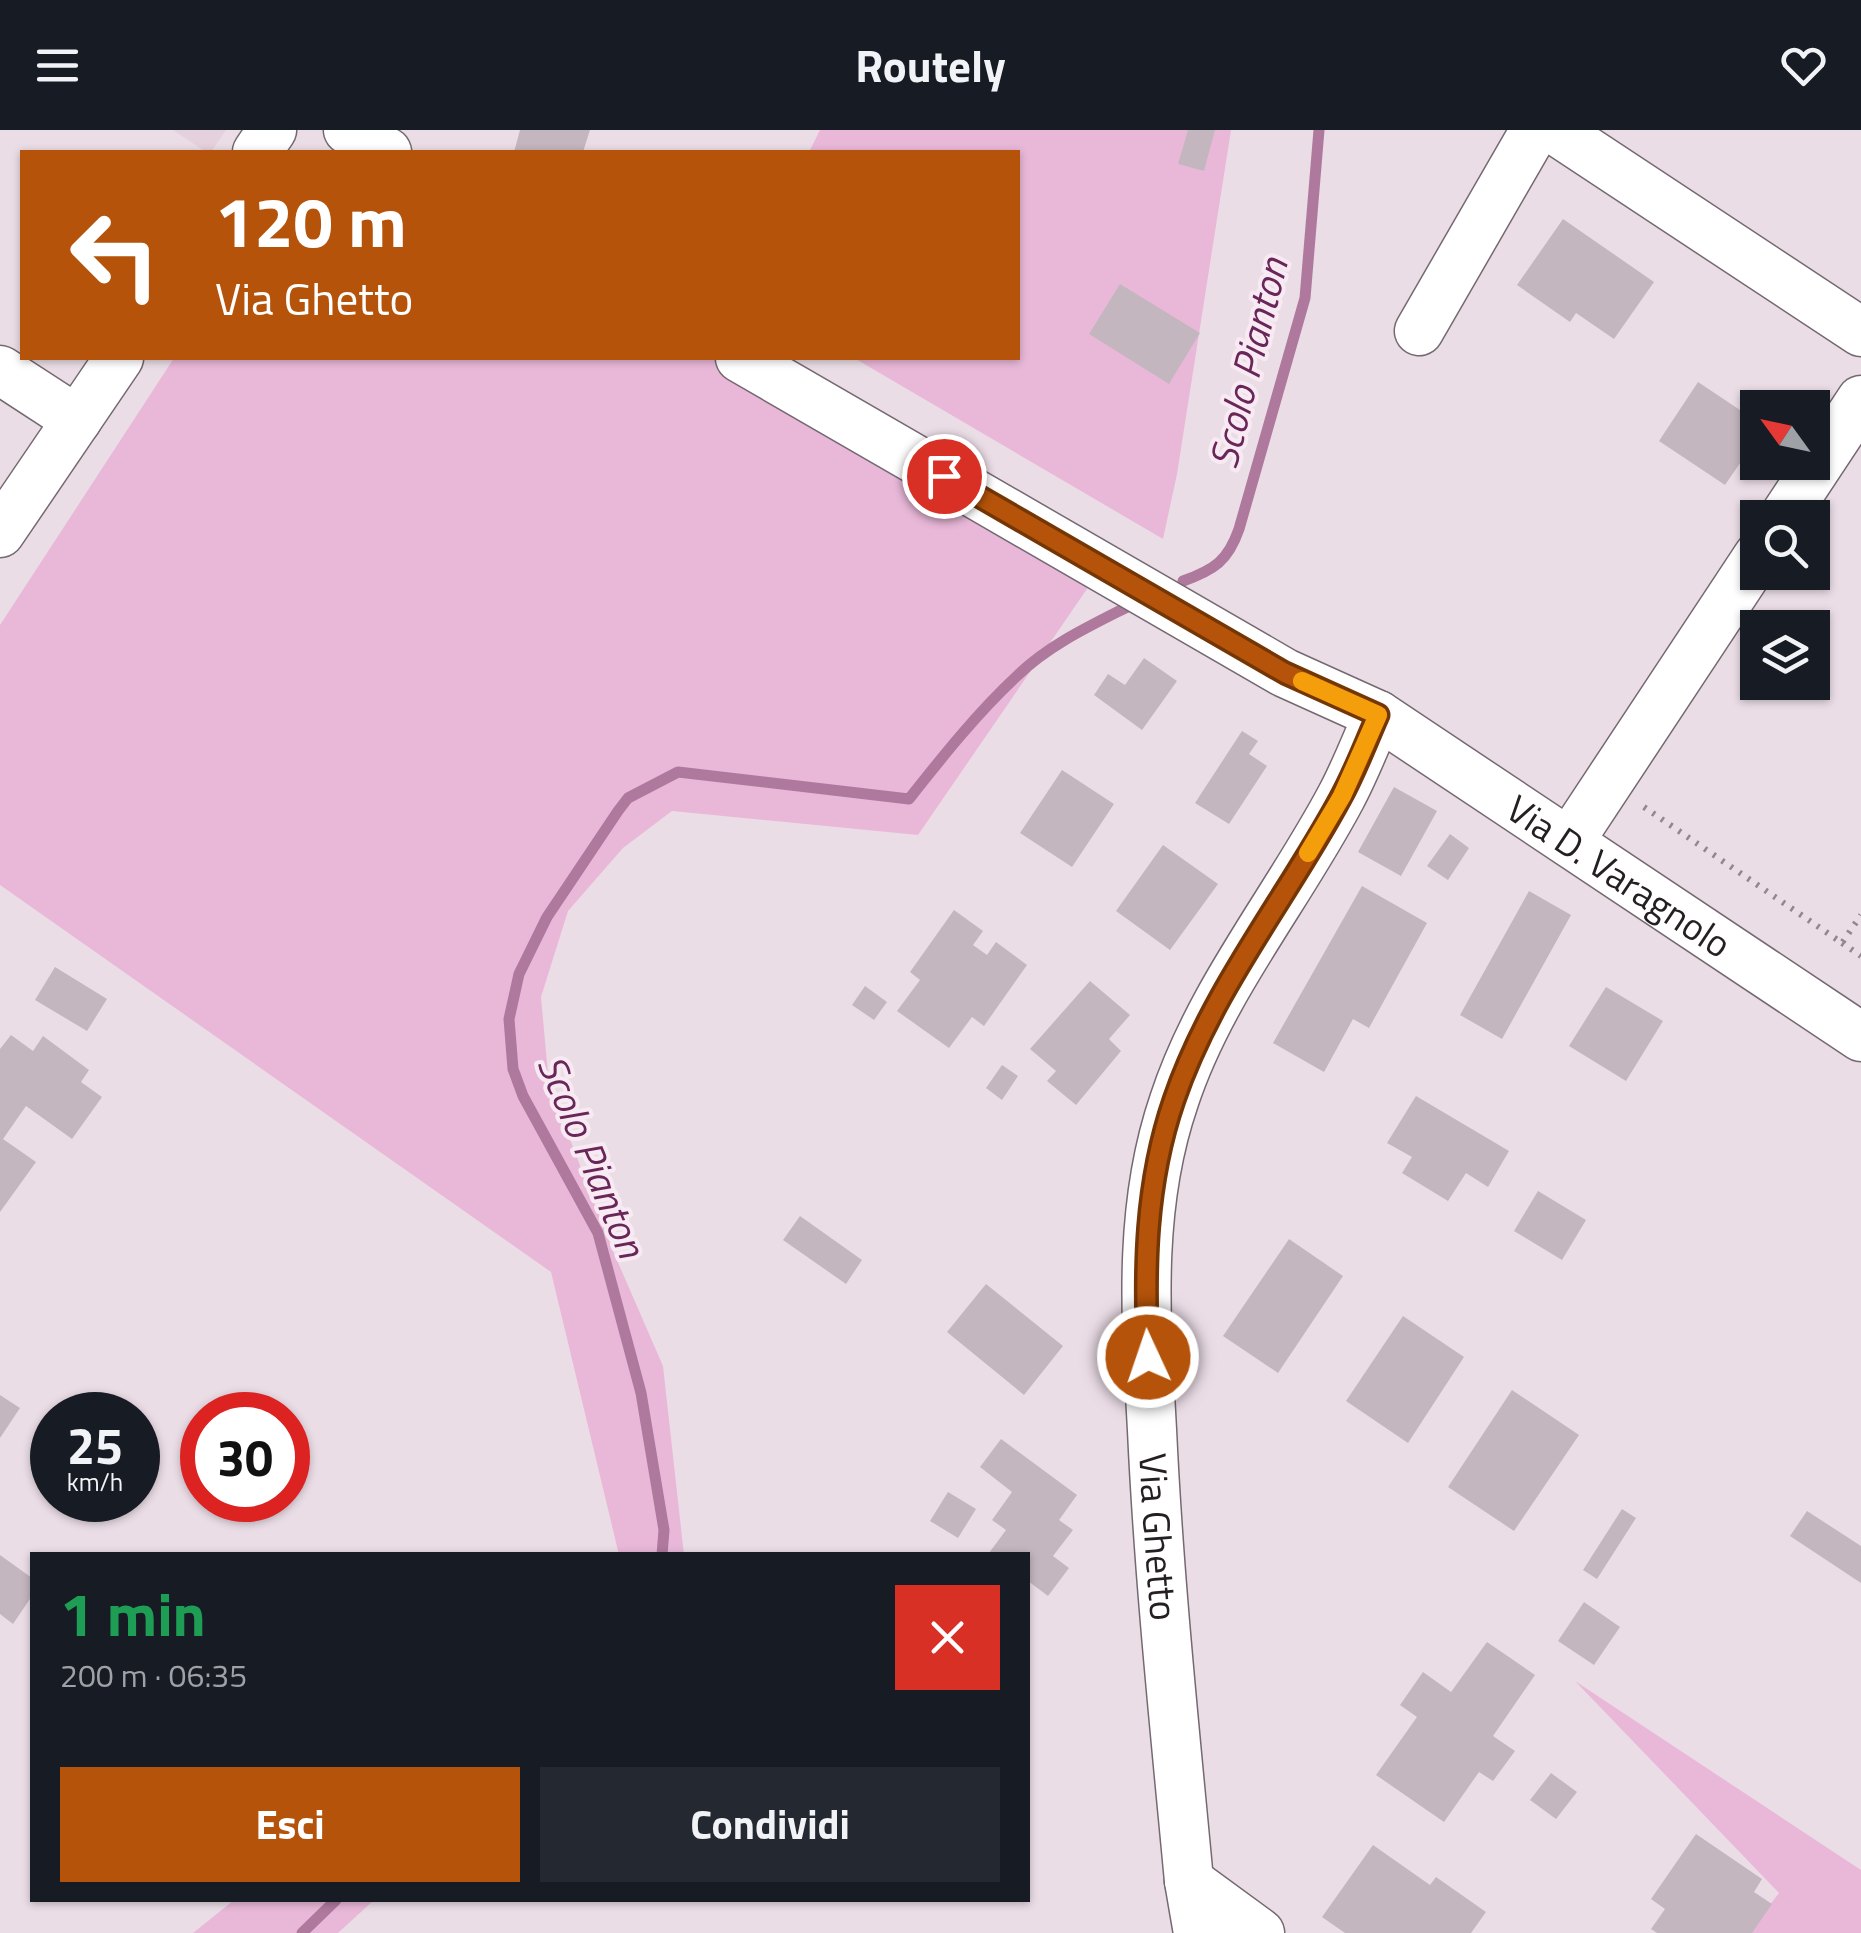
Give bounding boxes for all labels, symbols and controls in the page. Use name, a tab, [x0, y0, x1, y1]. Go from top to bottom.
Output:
text: Routely	[855, 31, 1006, 99]
icon: menu	[30, 38, 85, 93]
icon: heart	[1776, 38, 1831, 93]
text: 120 m	[215, 168, 407, 274]
icon: left	[50, 190, 180, 320]
water label: Scolo Pianton	[1192, 250, 1304, 475]
text: Via Ghetto	[215, 264, 413, 332]
north arrow	[1740, 390, 1830, 480]
map controls	[1740, 390, 1830, 700]
pin	[902, 434, 987, 519]
icon: arrive	[917, 449, 972, 504]
button: search	[1740, 500, 1830, 590]
button: layers	[1740, 610, 1830, 700]
street label: Via D. Varagnolo	[1495, 780, 1743, 972]
water label: Scolo Pianton	[522, 1045, 663, 1268]
position arrow	[1096, 1305, 1200, 1409]
speed limit sign: 30	[180, 1392, 310, 1522]
text: 25	[67, 1407, 123, 1483]
street label: Via Ghetto	[1124, 1452, 1194, 1623]
text: km/h	[67, 1463, 123, 1501]
text: 1 min	[60, 1568, 206, 1659]
button: close	[895, 1585, 1000, 1690]
text: 200 m · 06:35	[60, 1651, 247, 1699]
button: Esci	[60, 1767, 520, 1882]
button: Condividi	[540, 1767, 1000, 1882]

